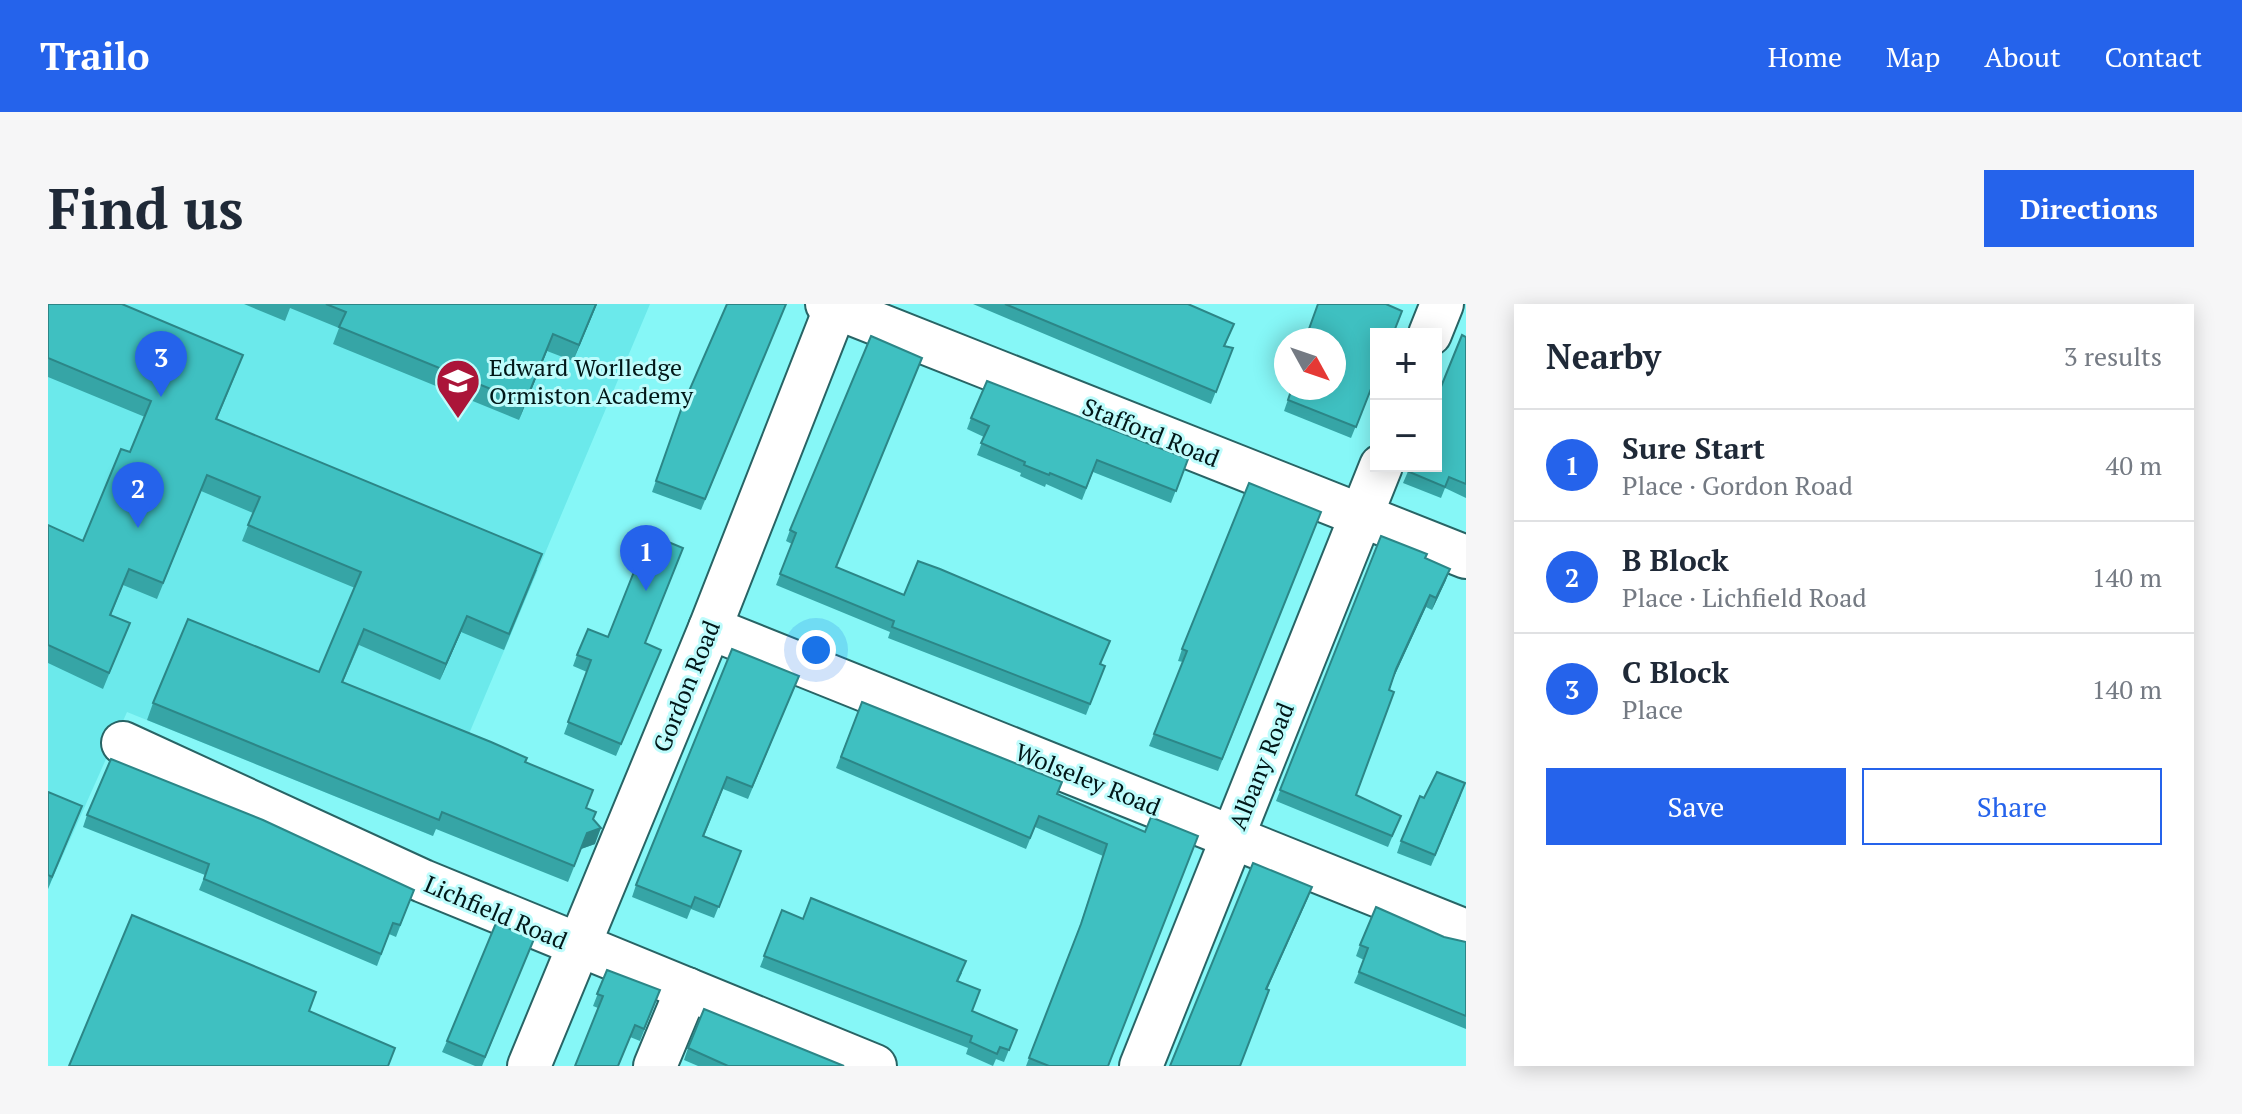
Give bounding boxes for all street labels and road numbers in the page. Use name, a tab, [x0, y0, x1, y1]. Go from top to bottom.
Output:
street label: Stafford Road	[1078, 390, 1224, 474]
street label: Gordon Road	[645, 615, 727, 757]
street label: Albany Road	[1221, 698, 1301, 834]
street label: Wolseley Road	[1011, 735, 1165, 823]
street label: Lichfield Road	[420, 868, 572, 956]

